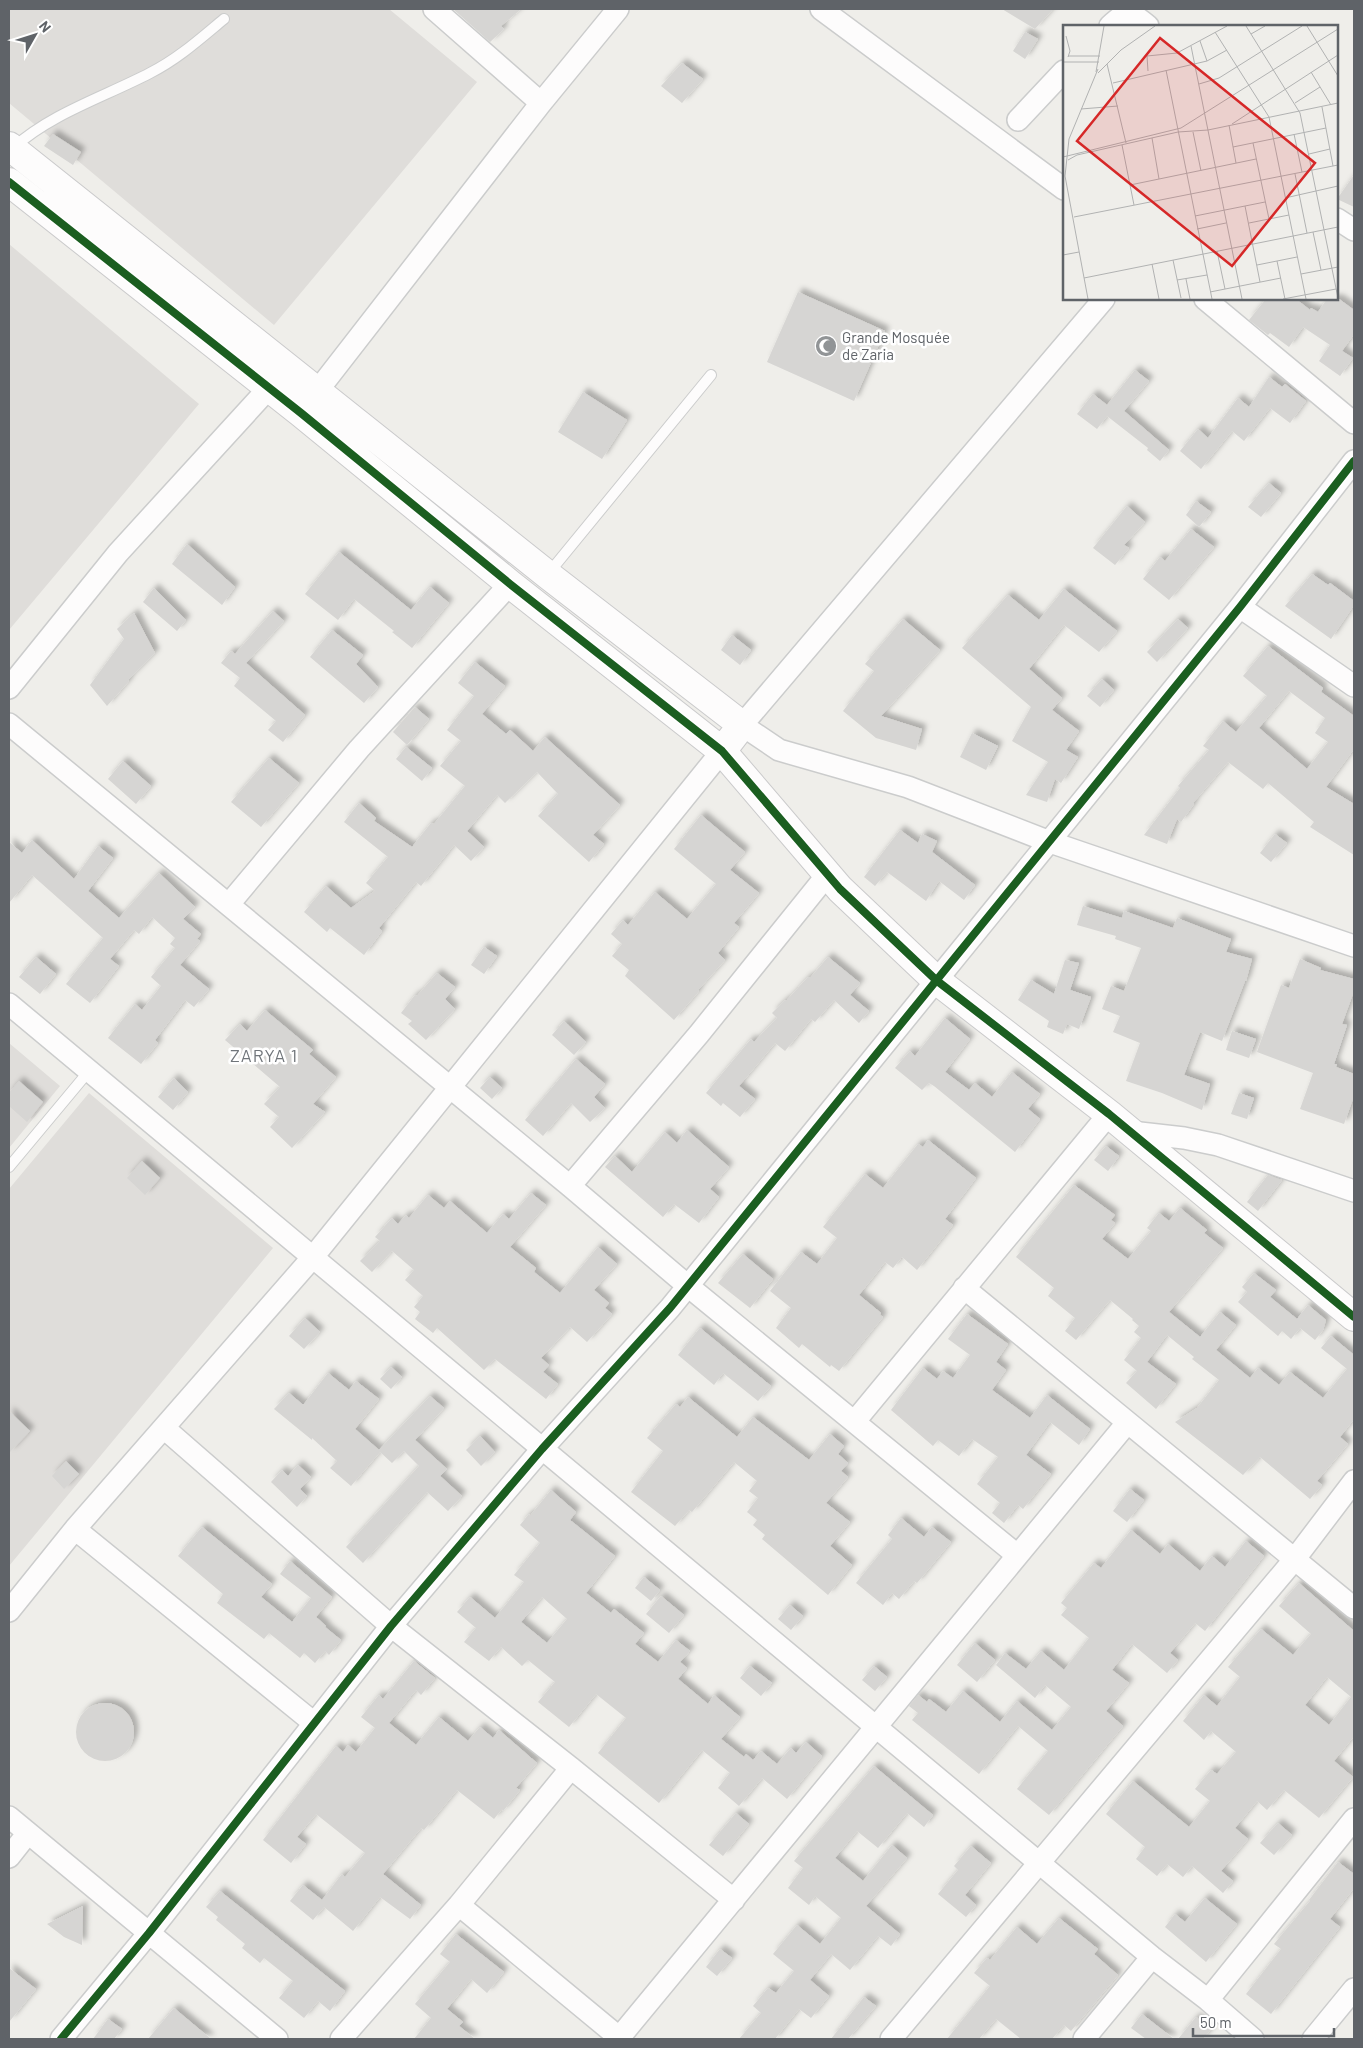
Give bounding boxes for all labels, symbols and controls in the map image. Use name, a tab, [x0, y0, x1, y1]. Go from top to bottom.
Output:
north arrow	[10, 10, 60, 60]
text: N	[36, 18, 55, 35]
inset map	[1063, 25, 1338, 300]
place label: Grande Mosquée de Zaria	[842, 328, 950, 363]
mosque icon: Grande Mosquée de Zaria	[814, 334, 838, 358]
district label: ZARYA 1	[230, 1044, 298, 1066]
scale bar	[1193, 2006, 1334, 2038]
text: 50 m	[1200, 2013, 1232, 2031]

